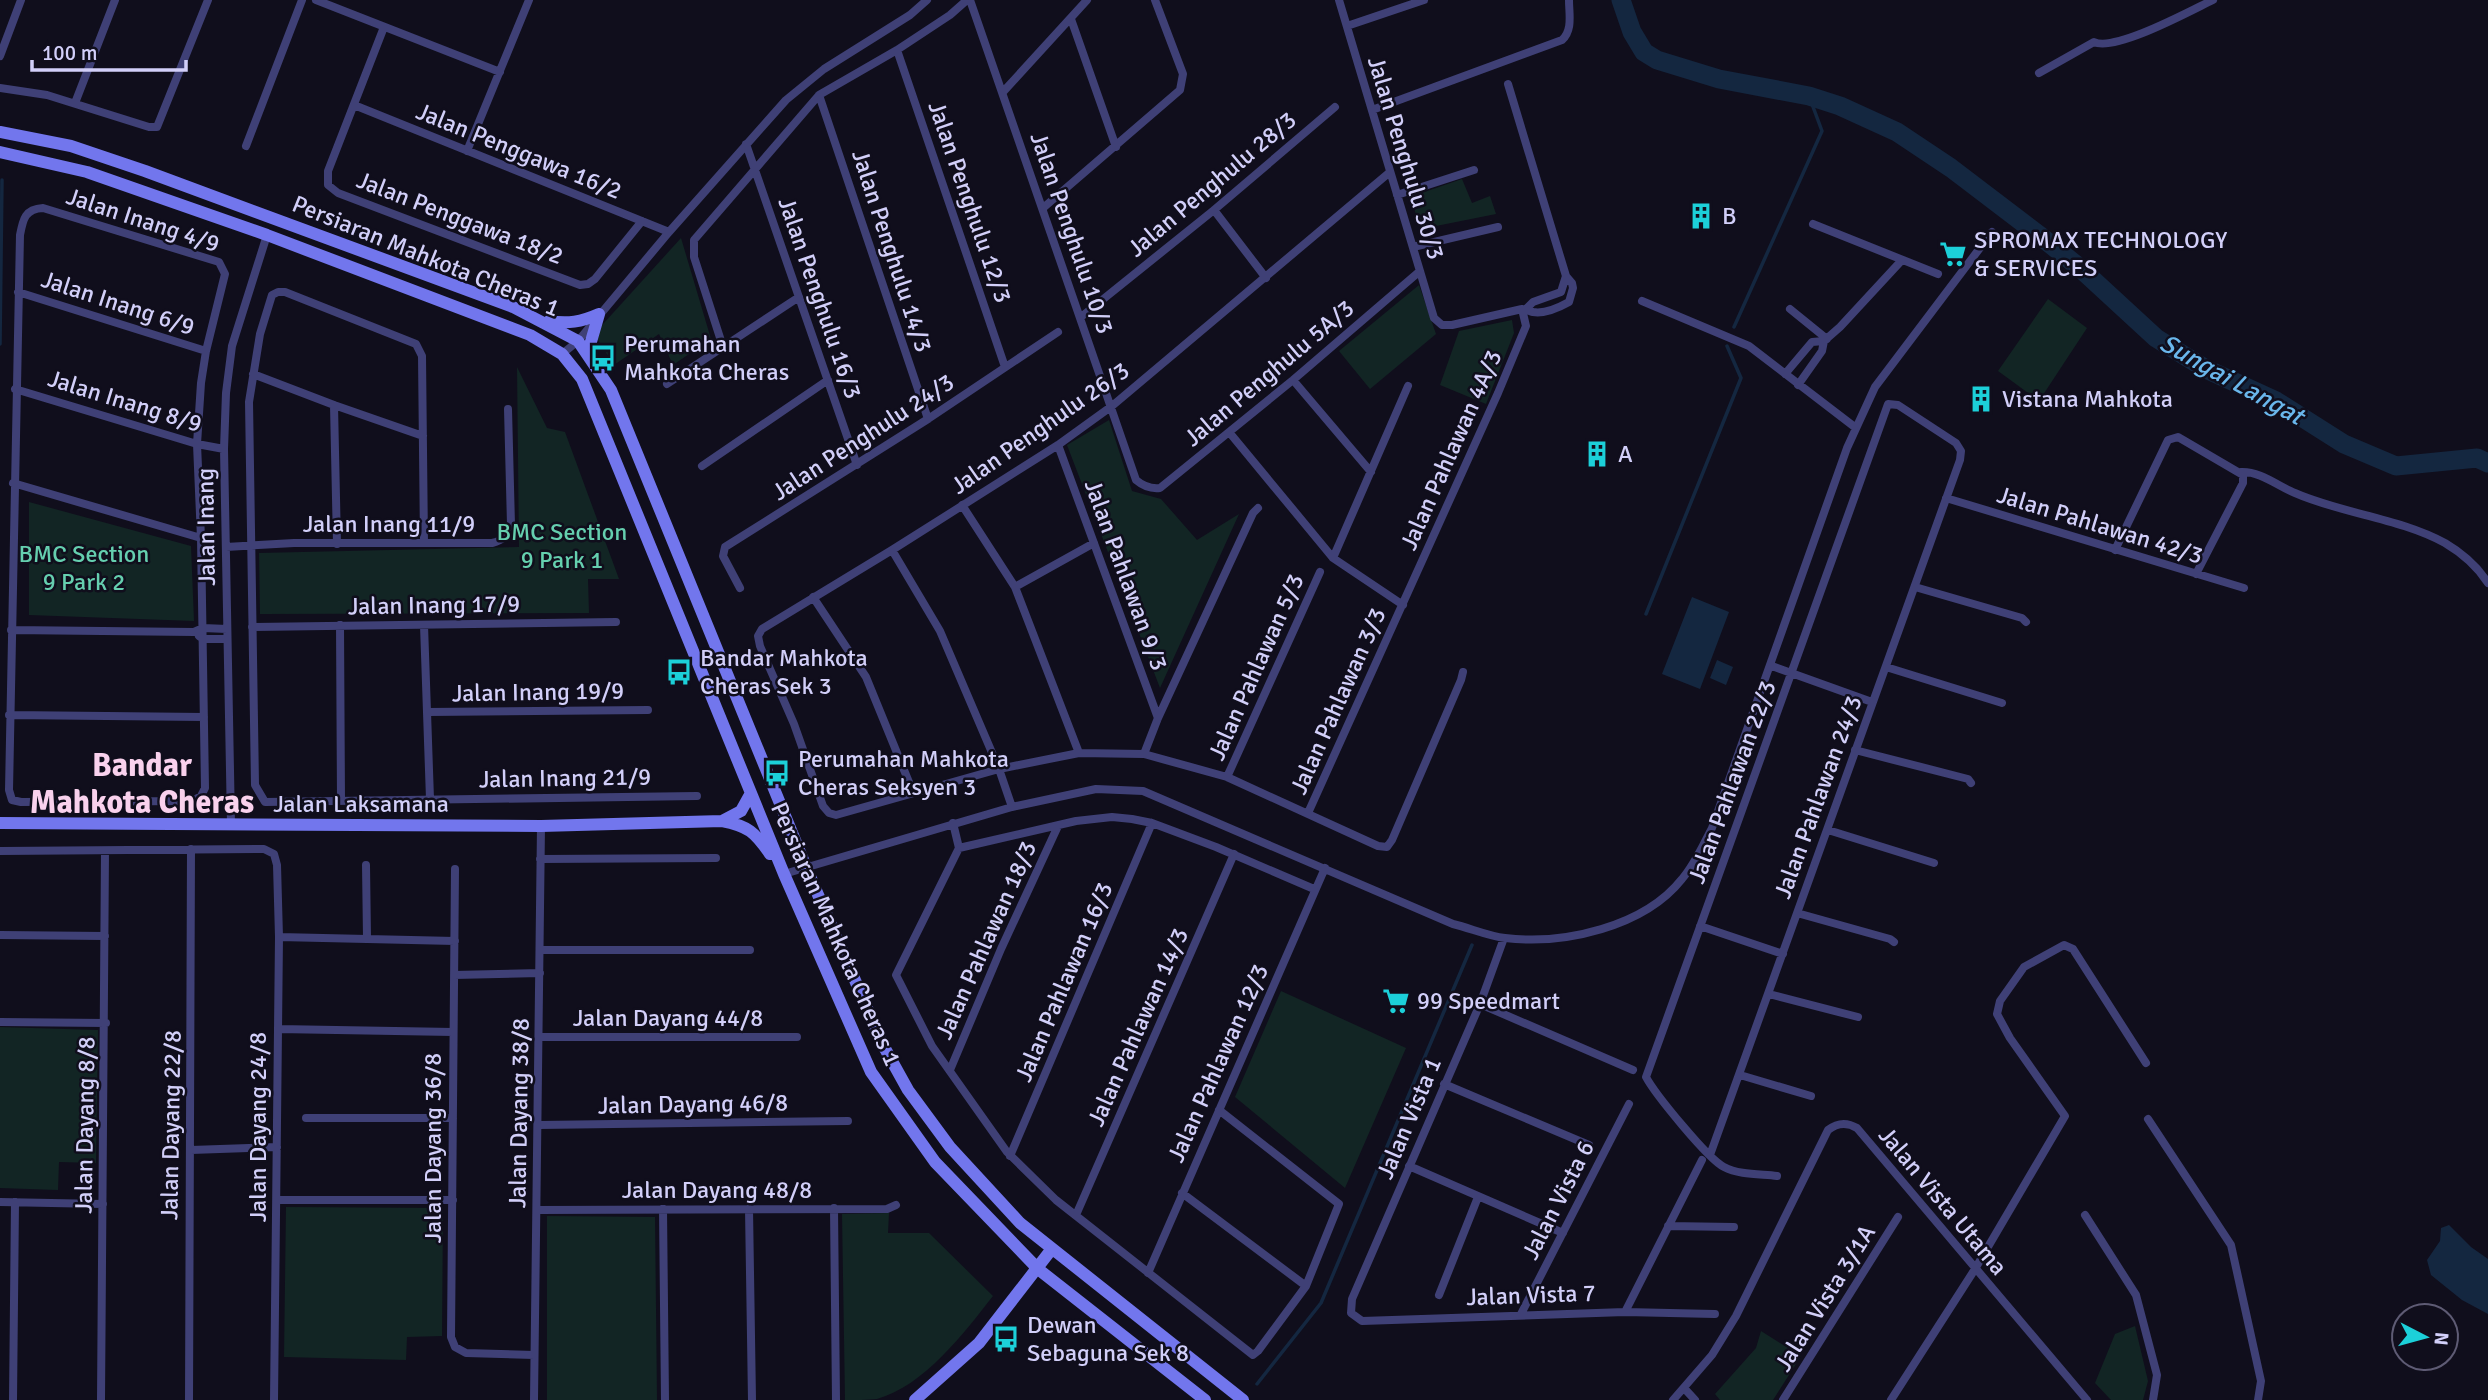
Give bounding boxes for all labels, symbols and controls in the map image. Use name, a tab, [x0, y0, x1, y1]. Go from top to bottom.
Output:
scale bar	[32, 28, 186, 72]
text: 100 m	[42, 40, 97, 66]
street label: Jalan Penghulu 30/3	[1361, 53, 1451, 263]
street label: Jalan Penggawa 16/2	[412, 96, 626, 206]
street label: Jalan Penghulu 12/3	[921, 97, 1019, 307]
street label: Jalan Penghulu 28/3	[1122, 105, 1302, 263]
street label: Jalan Penghulu 10/3	[1023, 128, 1121, 338]
street label: Jalan Penghulu 14/3	[845, 146, 939, 356]
street label: Jalan Penggawa 18/2	[352, 165, 568, 271]
street label: Jalan Inang 4/9	[63, 181, 223, 259]
street label: Persiaran Mahkota Cheras 1	[288, 189, 564, 323]
street label: Jalan Penghulu 16/3	[771, 193, 869, 403]
building icon: B	[1686, 201, 1716, 231]
place label: B	[1722, 201, 1737, 231]
place label: SPROMAX TECHNOLOGY & SERVICES	[1974, 225, 2227, 283]
supermarket icon: SPROMAX TECHNOLOGY & SERVICES	[1938, 239, 1968, 269]
street label: Jalan Inang 6/9	[38, 264, 198, 342]
street label: Jalan Penghulu 5A/3	[1178, 293, 1360, 453]
water label: Sungai Langat	[2154, 327, 2311, 434]
place label: Perumahan Mahkota Cheras	[624, 329, 789, 387]
bus stop icon: Perumahan Mahkota Cheras	[588, 343, 618, 373]
street label: Jalan Pahlawan 4A/3	[1393, 345, 1509, 555]
street label: Jalan Penghulu 26/3	[945, 355, 1135, 501]
street label: Jalan Inang 8/9	[44, 363, 206, 439]
street label: Jalan Penghulu 24/3	[766, 367, 960, 507]
building icon: Vistana Mahkota	[1966, 384, 1996, 414]
place label: Vistana Mahkota	[2002, 384, 2173, 414]
building icon: A	[1582, 439, 1612, 469]
place label: A	[1618, 439, 1633, 469]
street label: Jalan Inang	[190, 468, 222, 586]
street label: Jalan Pahlawan 9/3	[1078, 475, 1174, 675]
street label: Jalan Pahlawan 42/3	[1993, 479, 2207, 571]
street label: Jalan Inang 11/9	[303, 509, 475, 539]
park label: BMC Section 9 Park 1	[497, 517, 627, 575]
park label: BMC Section 9 Park 2	[19, 539, 149, 597]
street label: Jalan Pahlawan 5/3	[1201, 569, 1311, 765]
street label: Jalan Inang 17/9	[348, 588, 520, 622]
street label: Jalan Pahlawan 3/3	[1283, 603, 1393, 799]
place label: Bandar Mahkota Cheras Sek 3	[700, 643, 868, 701]
bus stop icon: Bandar Mahkota Cheras Sek 3	[664, 657, 694, 687]
street label: Jalan Inang 19/9	[452, 675, 624, 709]
street label: Jalan Pahlawan 22/3	[1681, 676, 1783, 888]
street label: Jalan Pahlawan 24/3	[1767, 691, 1869, 903]
place label: Perumahan Mahkota Cheras Seksyen 3	[798, 744, 1009, 802]
district label: Bandar Mahkota Cheras	[30, 746, 254, 822]
bus stop icon: Perumahan Mahkota Cheras Seksyen 3	[762, 758, 792, 788]
street label: Jalan Inang 21/9	[479, 761, 651, 795]
street label: Jalan Laksamana	[273, 789, 449, 819]
street label: Persiaran Mahkota Cheras 1	[764, 797, 908, 1071]
street label: Jalan Pahlawan 18/3	[929, 836, 1043, 1044]
street label: Jalan Pahlawan 16/3	[1008, 878, 1120, 1086]
street label: Jalan Pahlawan 14/3	[1081, 923, 1195, 1131]
street label: Jalan Pahlawan 12/3	[1161, 959, 1275, 1167]
supermarket icon: 99 Speedmart	[1381, 986, 1411, 1016]
place label: 99 Speedmart	[1417, 986, 1560, 1016]
street label: Jalan Dayang 44/8	[573, 1003, 763, 1033]
street label: Jalan Dayang 38/8	[502, 1018, 536, 1208]
street label: Jalan Dayang 22/8	[154, 1030, 188, 1220]
street label: Jalan Dayang 24/8	[243, 1032, 273, 1222]
street label: Jalan Dayang 8/8	[68, 1036, 102, 1214]
street label: Jalan Dayang 36/8	[418, 1053, 448, 1243]
street label: Jalan Vista 1	[1370, 1053, 1448, 1183]
street label: Jalan Dayang 46/8	[598, 1087, 788, 1121]
street label: Jalan Vista Utama	[1872, 1121, 2014, 1281]
street label: Jalan Vista 6	[1515, 1135, 1601, 1265]
street label: Jalan Dayang 48/8	[622, 1175, 812, 1205]
street label: Jalan Vista 3/1A	[1768, 1219, 1882, 1377]
street label: Jalan Vista 7	[1466, 1278, 1596, 1312]
north arrow	[2390, 1302, 2460, 1372]
place label: Dewan Sebaguna Sek 8	[1027, 1310, 1189, 1368]
bus stop icon: Dewan Sebaguna Sek 8	[991, 1324, 1021, 1354]
text: N	[2428, 1331, 2454, 1346]

